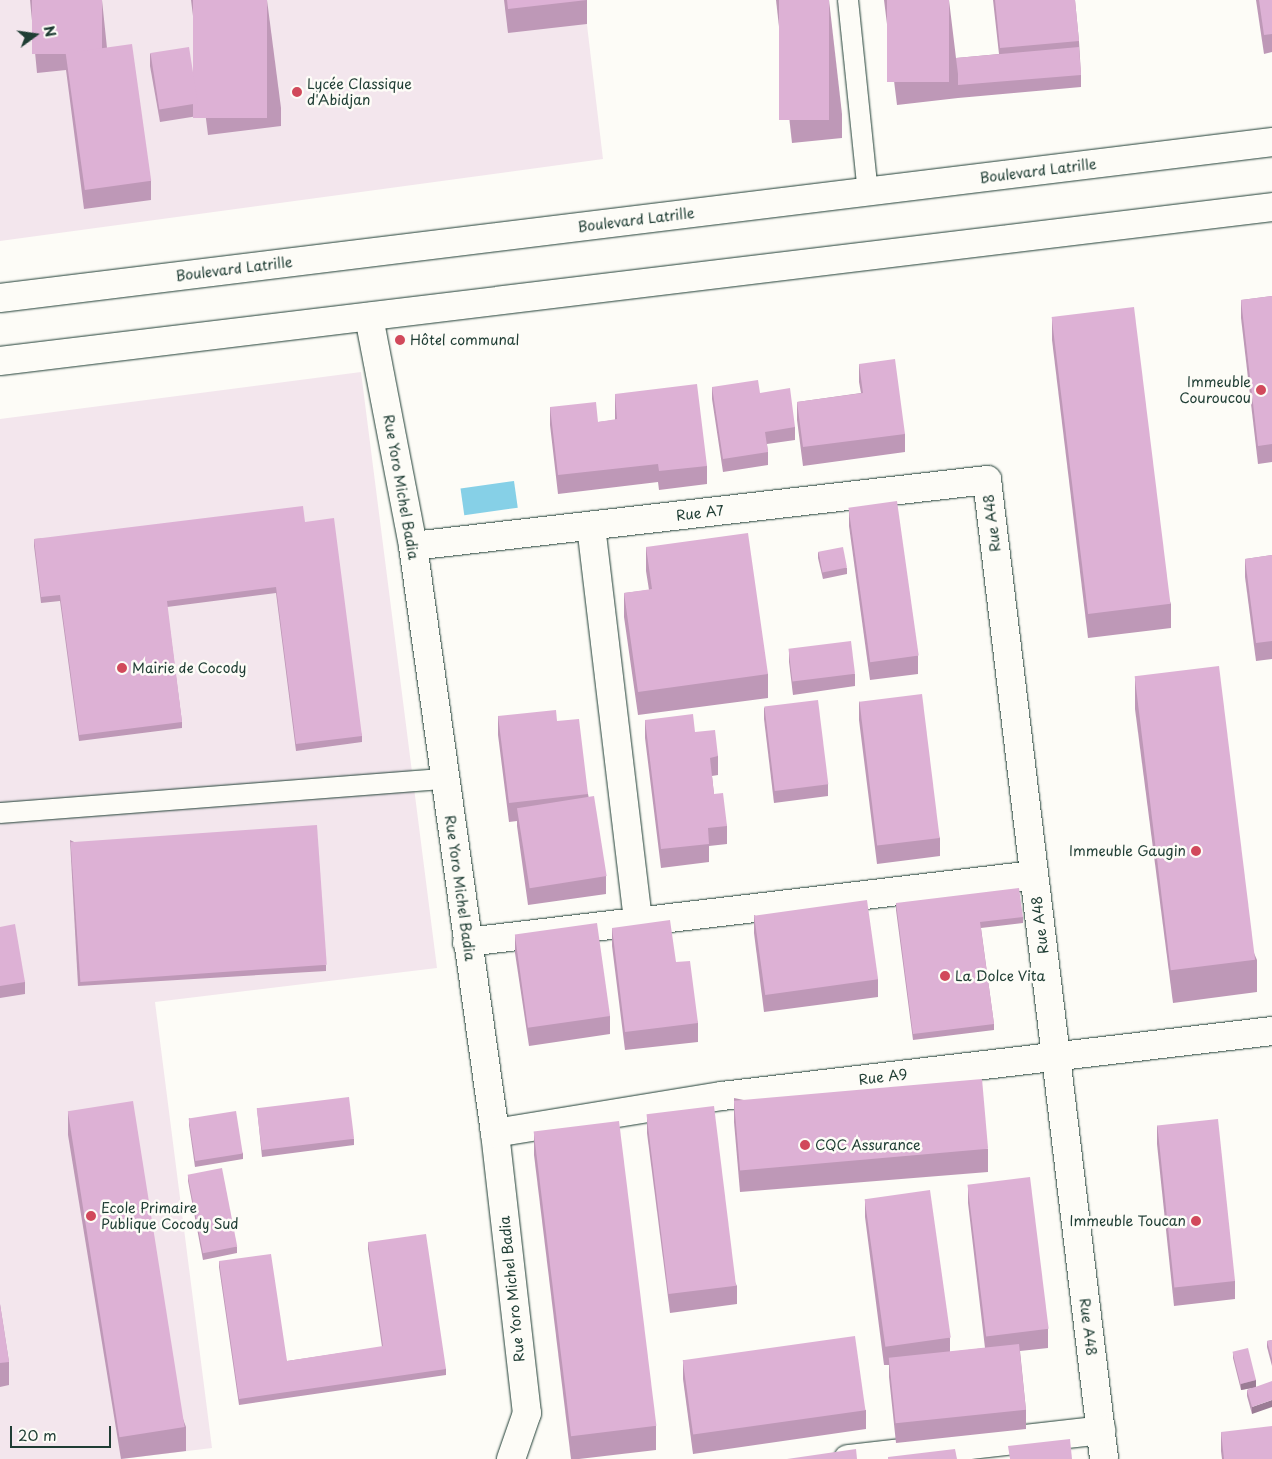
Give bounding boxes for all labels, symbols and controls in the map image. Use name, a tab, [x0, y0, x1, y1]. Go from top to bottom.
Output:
north arrow	[10, 10, 60, 60]
text: N	[39, 23, 62, 39]
place label: Lycée Classique d'Abidjan	[307, 76, 413, 108]
marker: Lycée Classique d'Abidjan	[291, 86, 303, 98]
street label: Boulevard Latrille	[978, 155, 1098, 187]
street label: Boulevard Latrille	[576, 204, 696, 236]
street label: Boulevard Latrille	[174, 253, 294, 285]
place label: Hôtel communal	[410, 332, 520, 348]
marker: Hôtel communal	[394, 334, 406, 346]
place label: Immeuble Couroucou	[1179, 374, 1251, 407]
marker: Immeuble Couroucou	[1255, 384, 1267, 396]
street label: Rue Yoro Michel Badia	[380, 411, 422, 563]
street label: Rue A48	[980, 493, 1004, 553]
street label: Rue A7	[675, 502, 725, 524]
place label: Mairie de Cocody	[132, 660, 248, 676]
marker: Mairie de Cocody	[116, 662, 128, 674]
street label: Rue Yoro Michel Badia	[441, 812, 479, 964]
place label: Immeuble Gaugin	[1069, 843, 1186, 859]
marker: Immeuble Gaugin	[1190, 845, 1202, 857]
street label: Rue A48	[1028, 895, 1052, 955]
place label: La Dolce Vita	[955, 968, 1047, 984]
marker: La Dolce Vita	[939, 970, 951, 982]
street label: Rue A9	[858, 1066, 908, 1088]
place label: CQC Assurance	[815, 1137, 922, 1153]
marker: CQC Assurance	[799, 1139, 811, 1151]
place label: Ecole Primaire Publique Cocody Sud	[101, 1200, 240, 1232]
marker: Ecole Primaire Publique Cocody Sud	[85, 1210, 97, 1222]
street label: Rue Yoro Michel Badia	[496, 1213, 528, 1365]
place label: Immeuble Toucan	[1069, 1213, 1186, 1229]
marker: Immeuble Toucan	[1190, 1215, 1202, 1227]
street label: Rue A48	[1076, 1297, 1100, 1357]
scale bar	[12, 1416, 114, 1448]
text: 20 m	[18, 1423, 57, 1446]

